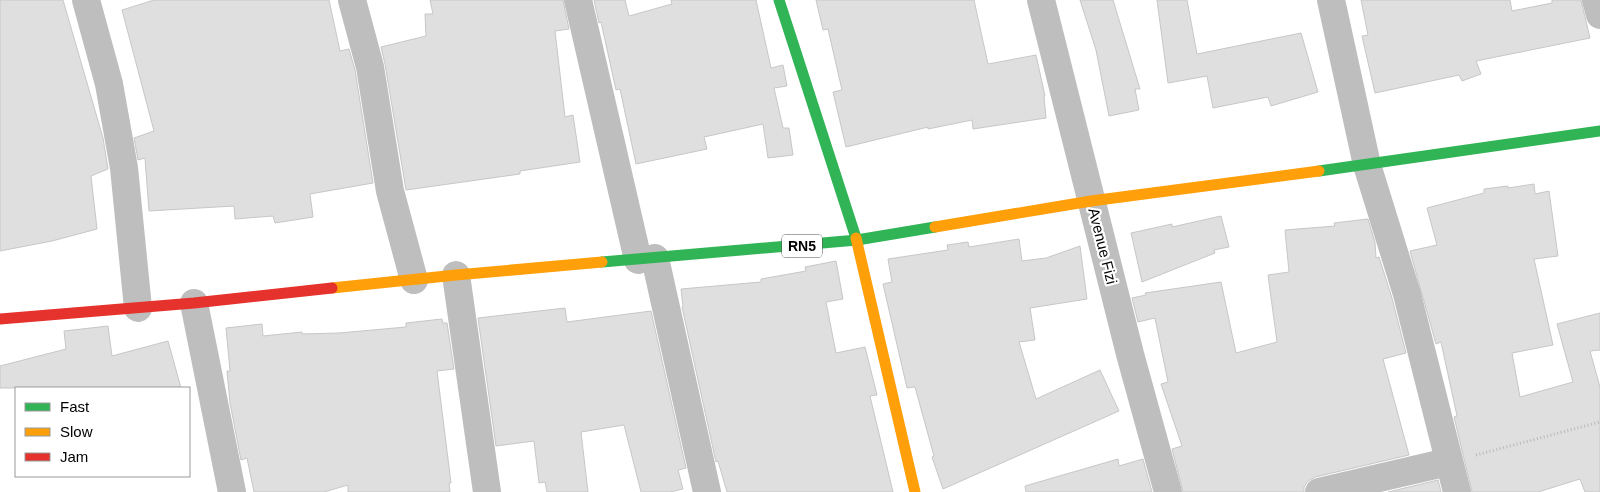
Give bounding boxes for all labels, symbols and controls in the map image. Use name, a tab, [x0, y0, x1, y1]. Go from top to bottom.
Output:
street label: Avenue Fizi	[1085, 206, 1121, 286]
road number: RN5	[782, 235, 822, 258]
legend	[15, 387, 190, 477]
text: Fast	[60, 398, 90, 415]
text: Slow	[60, 423, 93, 440]
text: Jam	[60, 448, 88, 465]

